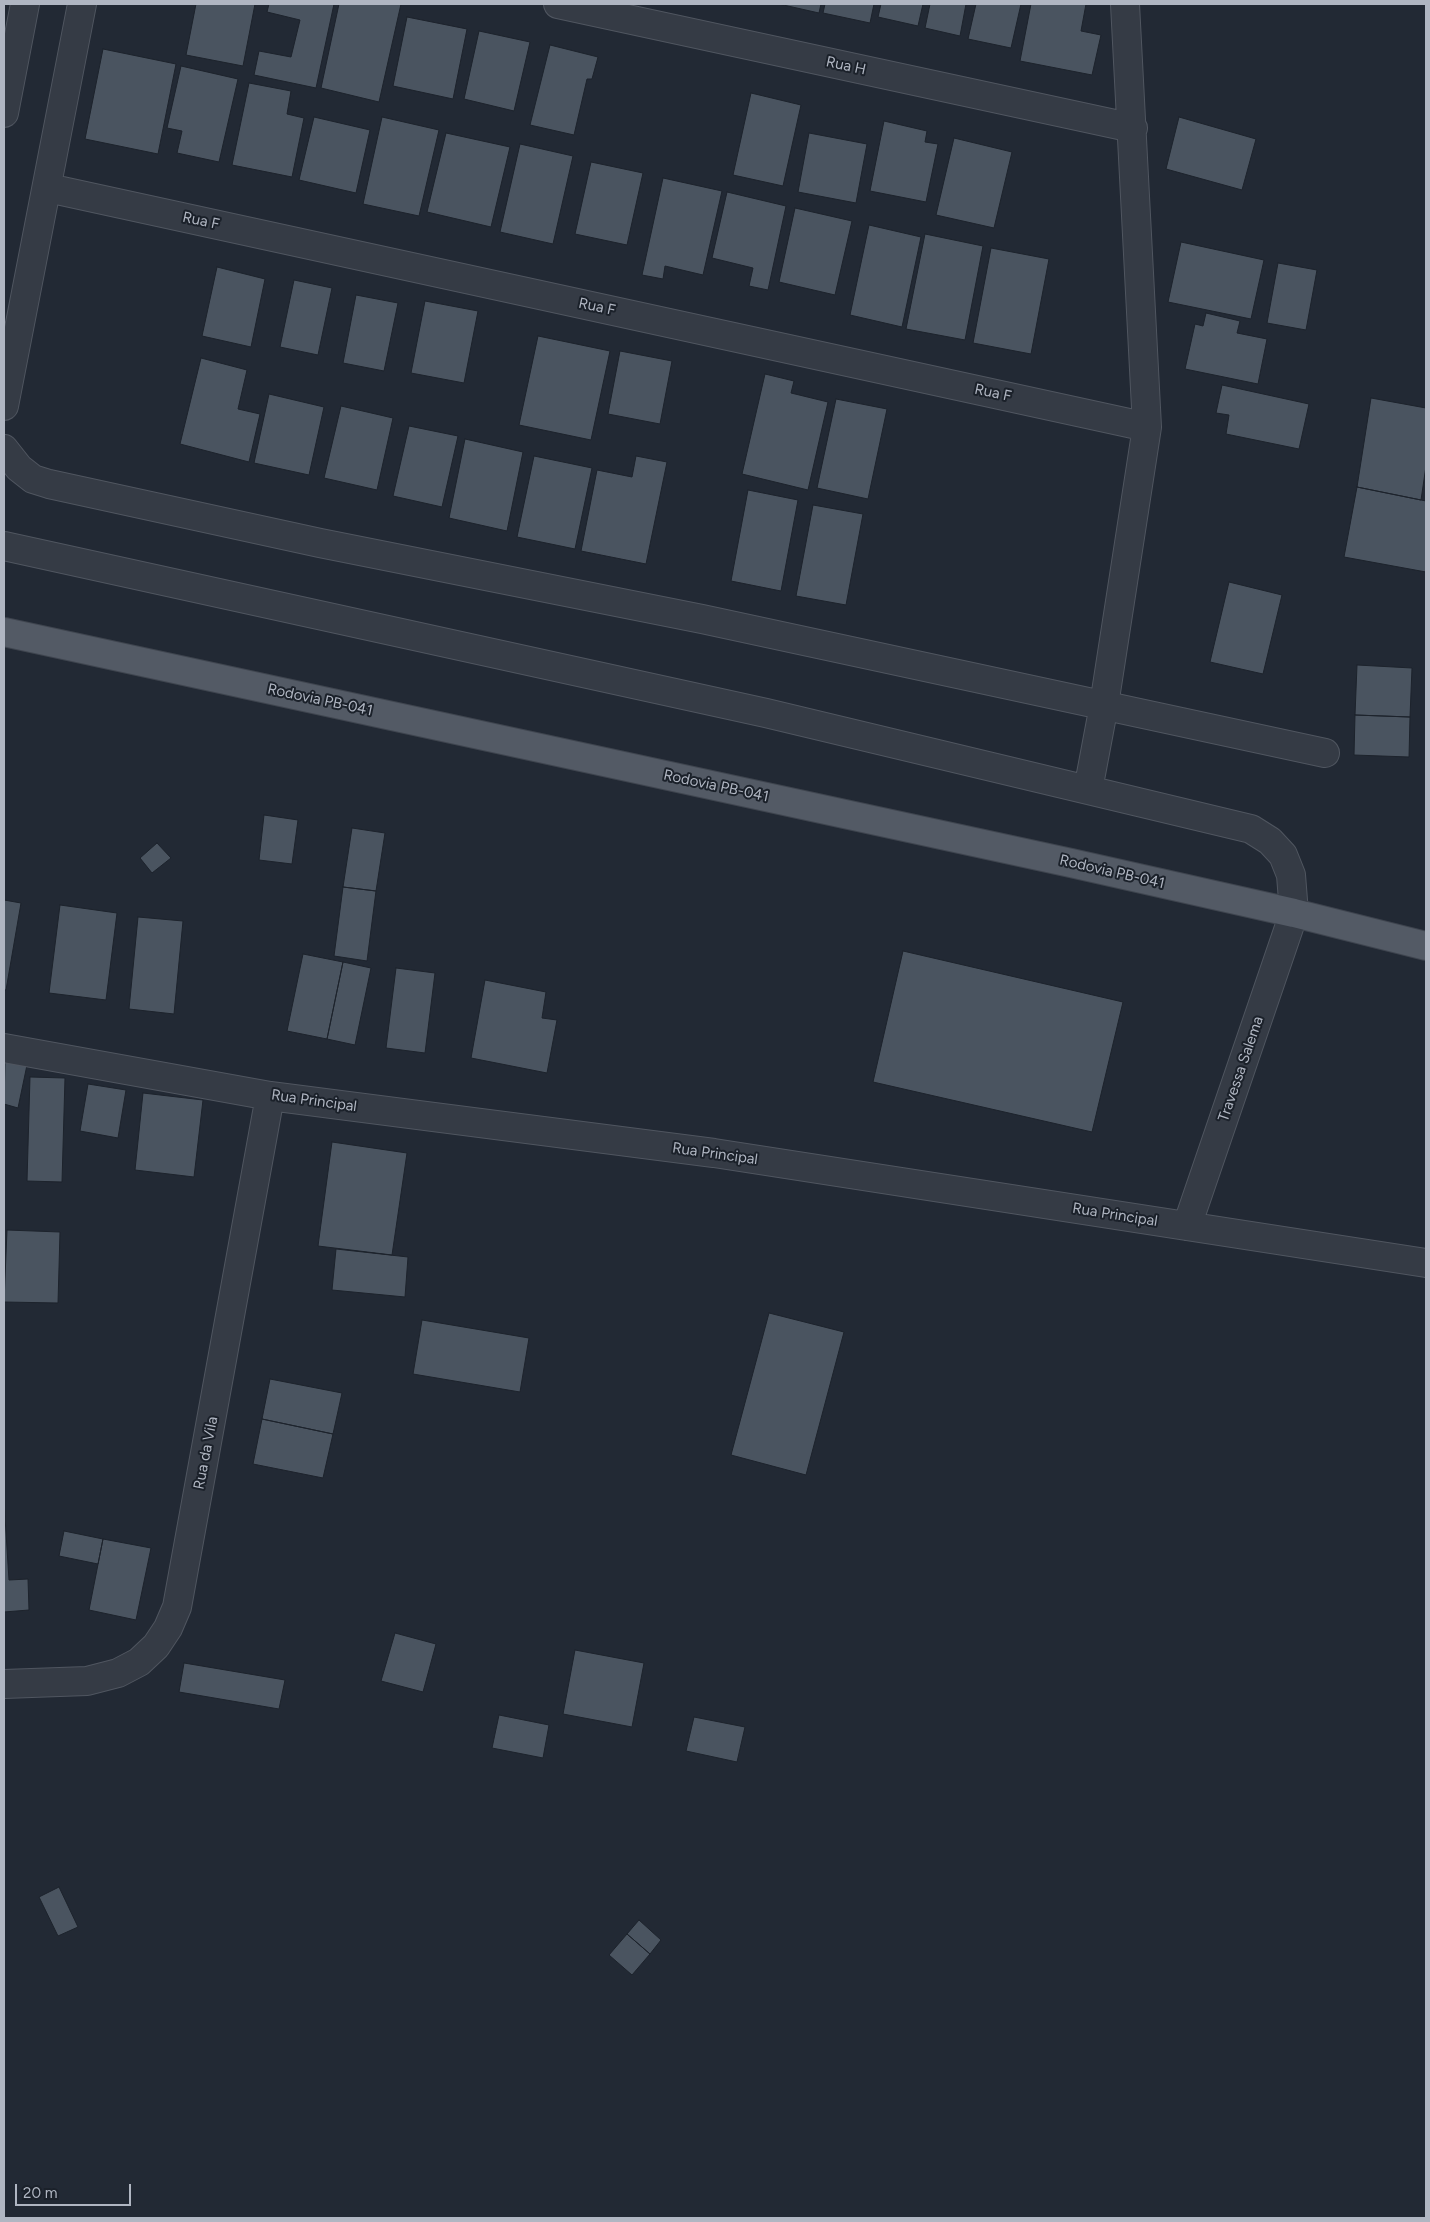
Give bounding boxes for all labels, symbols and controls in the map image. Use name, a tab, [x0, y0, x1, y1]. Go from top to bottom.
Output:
street label: Rua H	[824, 53, 868, 79]
street label: Rua F	[181, 208, 221, 234]
street label: Rua F	[577, 294, 617, 320]
street label: Rua F	[973, 380, 1013, 406]
street label: Rodovia PB-041	[266, 680, 374, 720]
street label: Rodovia PB-041	[662, 766, 770, 806]
street label: Rodovia PB-041	[1058, 851, 1166, 893]
street label: Travessa Salema	[1215, 1014, 1267, 1124]
street label: Rua Principal	[270, 1086, 358, 1116]
street label: Rua Principal	[671, 1139, 759, 1169]
street label: Rua Principal	[1071, 1199, 1159, 1231]
street label: Rua da Vila	[190, 1415, 222, 1491]
scale bar	[18, 2174, 134, 2206]
text: 20 m	[23, 2184, 57, 2202]

